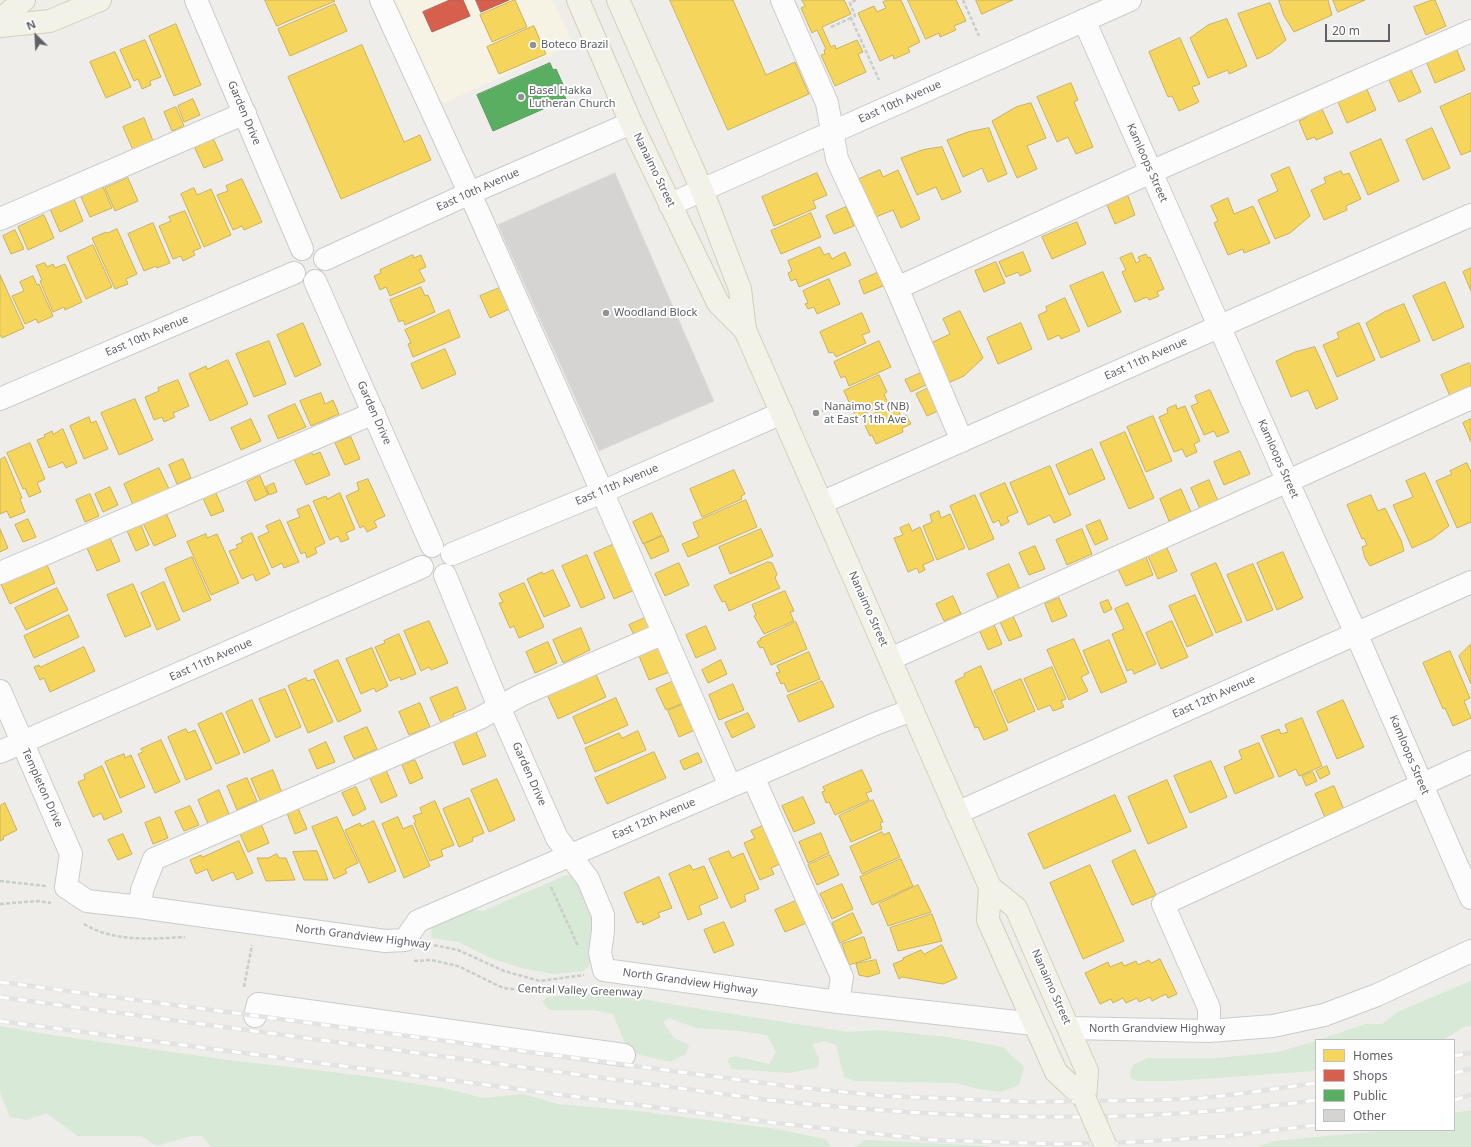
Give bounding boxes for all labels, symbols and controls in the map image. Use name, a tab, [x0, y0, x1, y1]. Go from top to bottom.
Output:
north arrow	[16, 16, 56, 56]
text: N	[24, 16, 38, 33]
scale bar	[1327, 16, 1392, 42]
text: 20 m	[1332, 22, 1360, 39]
place label: Boteco Brazil	[541, 38, 608, 52]
marker: Boteco Brazil	[528, 40, 538, 50]
street label: East 10th Avenue	[857, 78, 943, 126]
street label: Garden Drive	[225, 79, 263, 147]
place label: Basel Hakka Lutheran Church	[529, 84, 616, 110]
marker: Basel Hakka Lutheran Church	[516, 92, 526, 102]
street label: Kamloops Street	[1124, 121, 1170, 205]
street label: Nanaimo Street	[630, 131, 678, 209]
street label: East 10th Avenue	[435, 166, 521, 214]
place label: Woodland Block	[614, 306, 697, 320]
marker: Woodland Block	[601, 308, 611, 318]
street label: East 10th Avenue	[103, 312, 191, 360]
street label: East 11th Avenue	[1103, 335, 1189, 383]
street label: Garden Drive	[354, 379, 394, 447]
place label: Nanaimo St (NB) at East 11th Ave	[824, 400, 909, 426]
marker: Nanaimo St (NB) at East 11th Ave	[811, 408, 821, 418]
street label: Kamloops Street	[1255, 417, 1301, 501]
street label: East 11th Avenue	[573, 461, 661, 509]
street label: Nanaimo Street	[846, 569, 890, 649]
street label: East 11th Avenue	[168, 636, 254, 684]
street label: East 12th Avenue	[1171, 673, 1257, 721]
street label: Kamloops Street	[1386, 713, 1432, 797]
street label: Garden Drive	[509, 740, 549, 808]
street label: Templeton Drive	[19, 746, 65, 830]
street label: East 12th Avenue	[610, 795, 698, 843]
street label: North Grandview Highway	[295, 922, 431, 952]
street label: Nanaimo Street	[1029, 947, 1073, 1027]
street label: North Grandview Highway	[622, 966, 758, 998]
street label: Central Valley Greenway	[517, 982, 643, 1000]
street label: North Grandview Highway	[1089, 1022, 1225, 1036]
legend	[1315, 1039, 1455, 1131]
text: Homes	[1353, 1047, 1393, 1064]
text: Shops	[1353, 1067, 1387, 1084]
text: Public	[1353, 1087, 1387, 1104]
text: Other	[1353, 1107, 1386, 1124]

